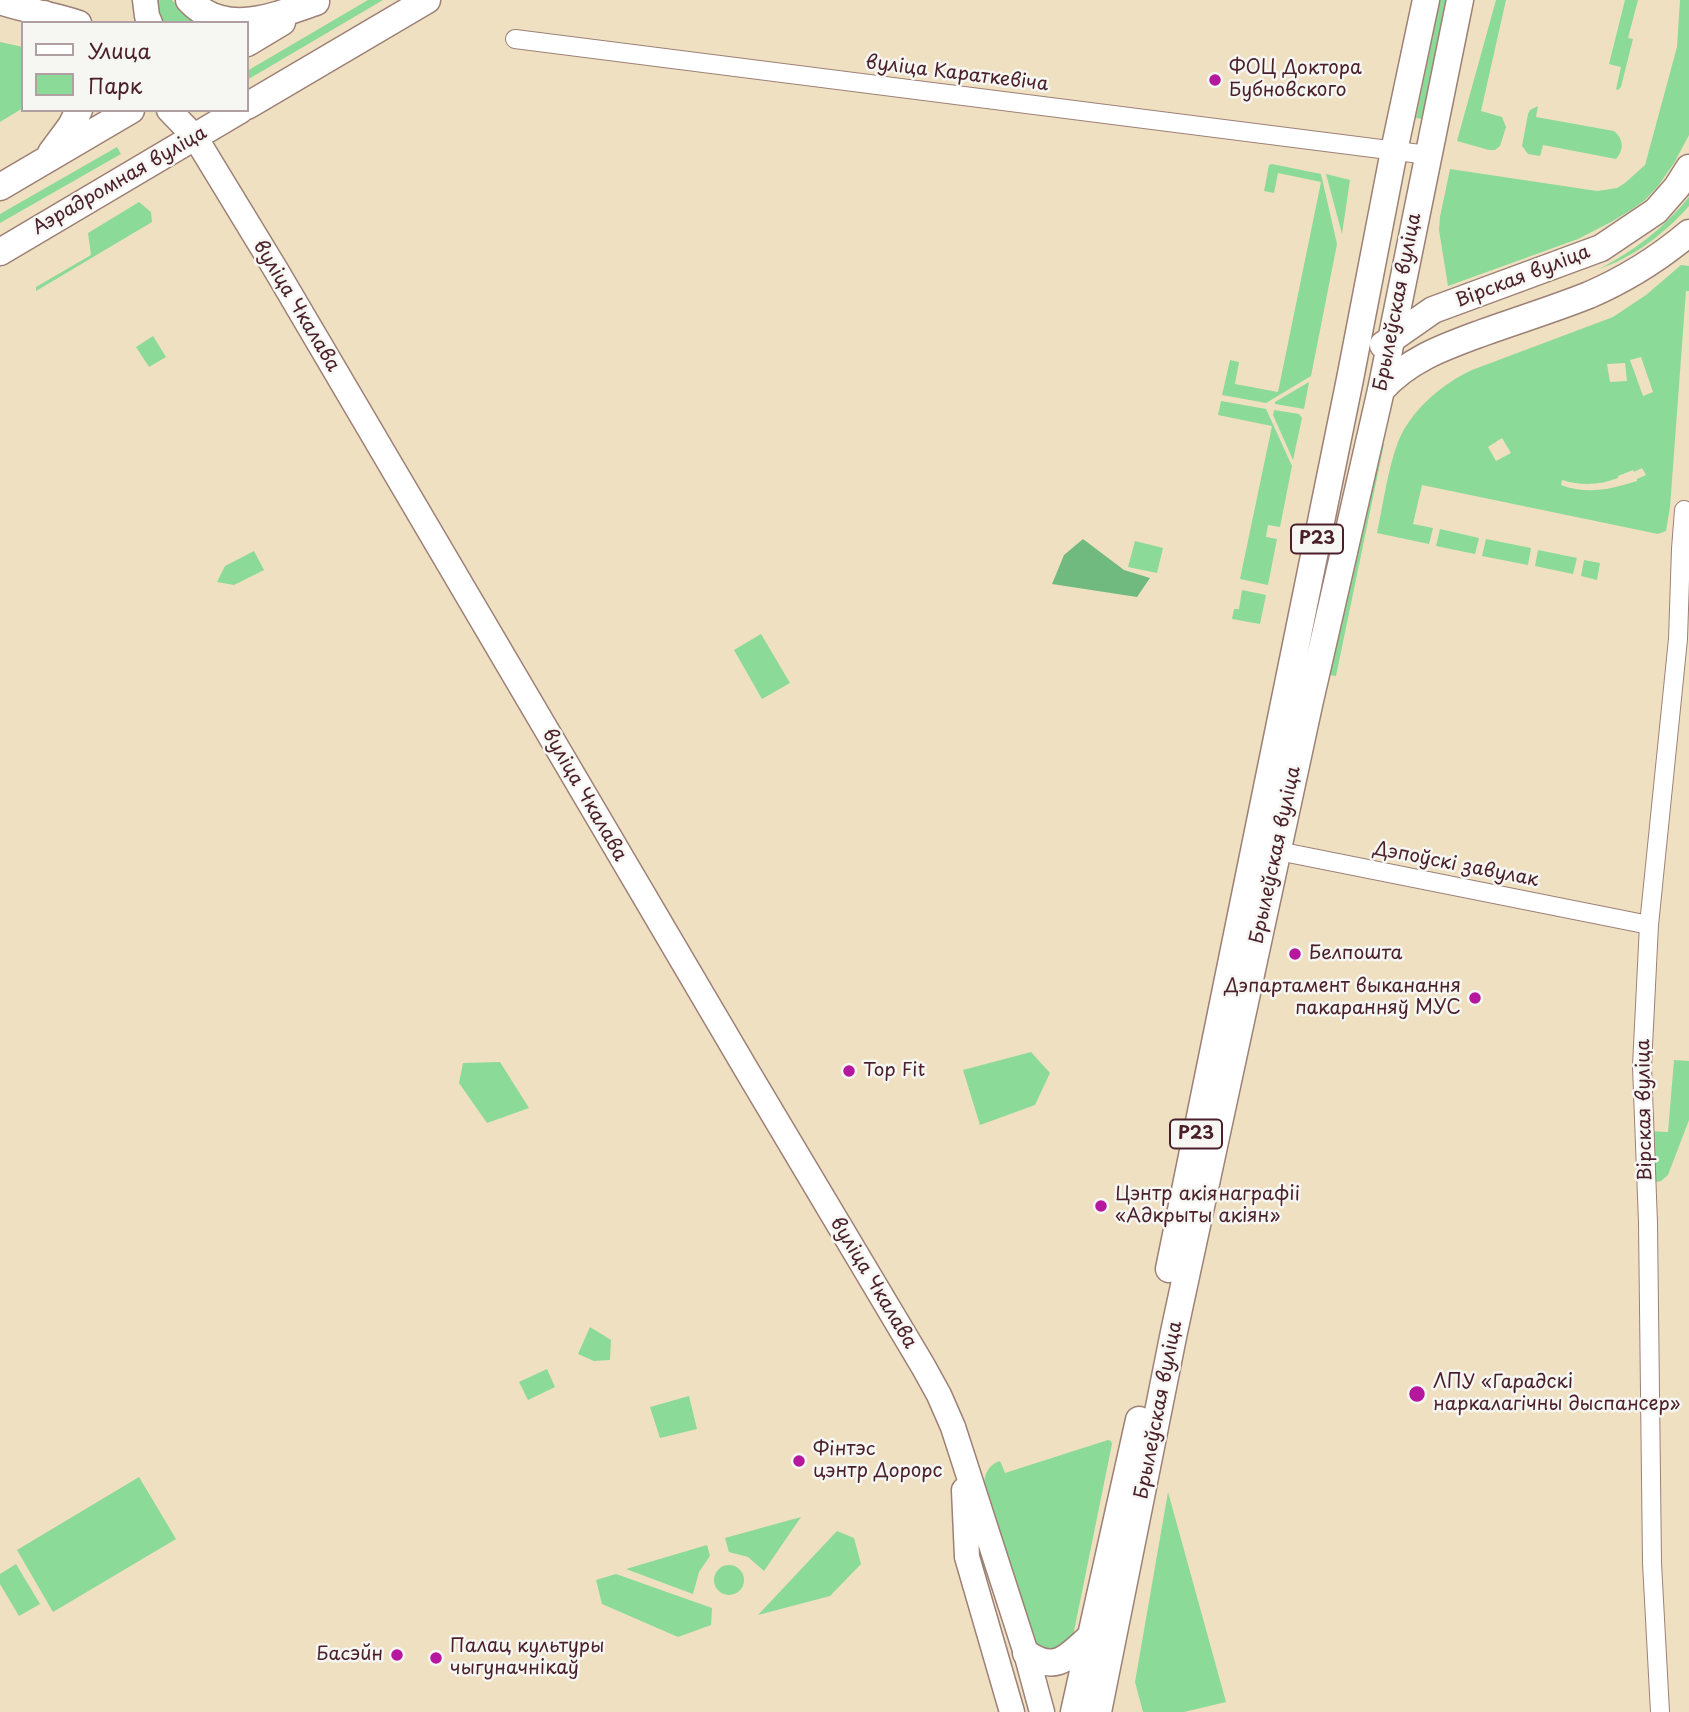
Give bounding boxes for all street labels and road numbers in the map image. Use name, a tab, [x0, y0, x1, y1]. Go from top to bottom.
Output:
street label: вуліца Караткевіча	[864, 51, 1050, 97]
street label: Аэрадромная вуліца	[29, 122, 211, 240]
street label: Брылеўская вуліца	[1370, 211, 1426, 393]
street label: вуліца Чкалава	[248, 236, 344, 376]
street label: Вірская вуліца	[1453, 241, 1593, 313]
road number: Р23	[1291, 524, 1343, 554]
street label: вуліца Чкалава	[537, 725, 631, 865]
street label: Брылеўская вуліца	[1246, 764, 1306, 946]
street label: Дэпоўскі завулак	[1372, 838, 1540, 892]
street label: Вірская вуліца	[1632, 1039, 1658, 1181]
road number: Р23	[1170, 1120, 1222, 1148]
street label: вуліца Чкалава	[825, 1213, 921, 1353]
street label: Брылеўская вуліца	[1131, 1319, 1187, 1501]

